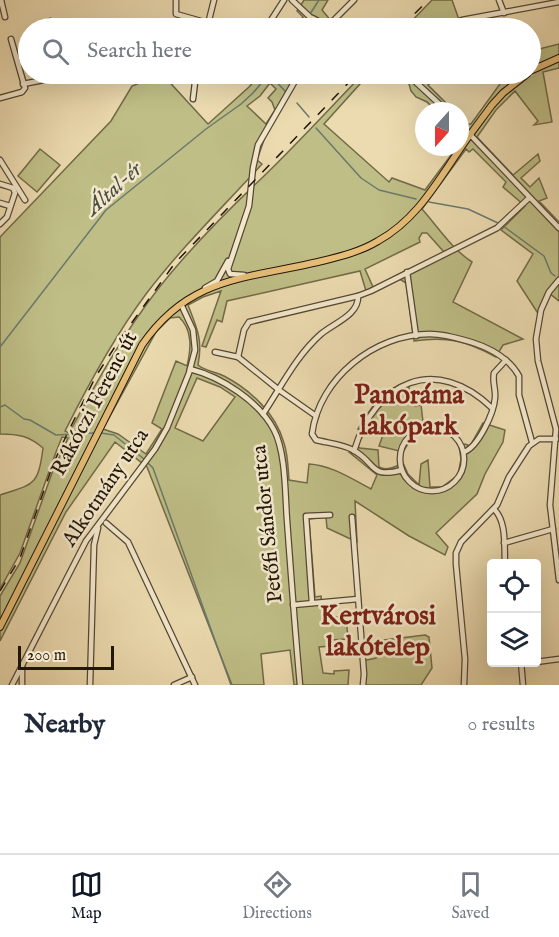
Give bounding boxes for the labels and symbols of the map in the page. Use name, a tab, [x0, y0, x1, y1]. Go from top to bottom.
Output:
north arrow	[415, 102, 469, 156]
water label: Által-ér	[78, 155, 149, 223]
street label: Rákóczi Ferenc út	[46, 327, 144, 481]
district label: Panoráma lakópark	[354, 379, 465, 444]
street label: Alkotmány utca	[56, 423, 156, 553]
street label: Petőfi Sándor utca	[246, 443, 290, 604]
district label: Kertvárosi lakótelep	[320, 600, 436, 665]
scale bar	[18, 643, 114, 670]

